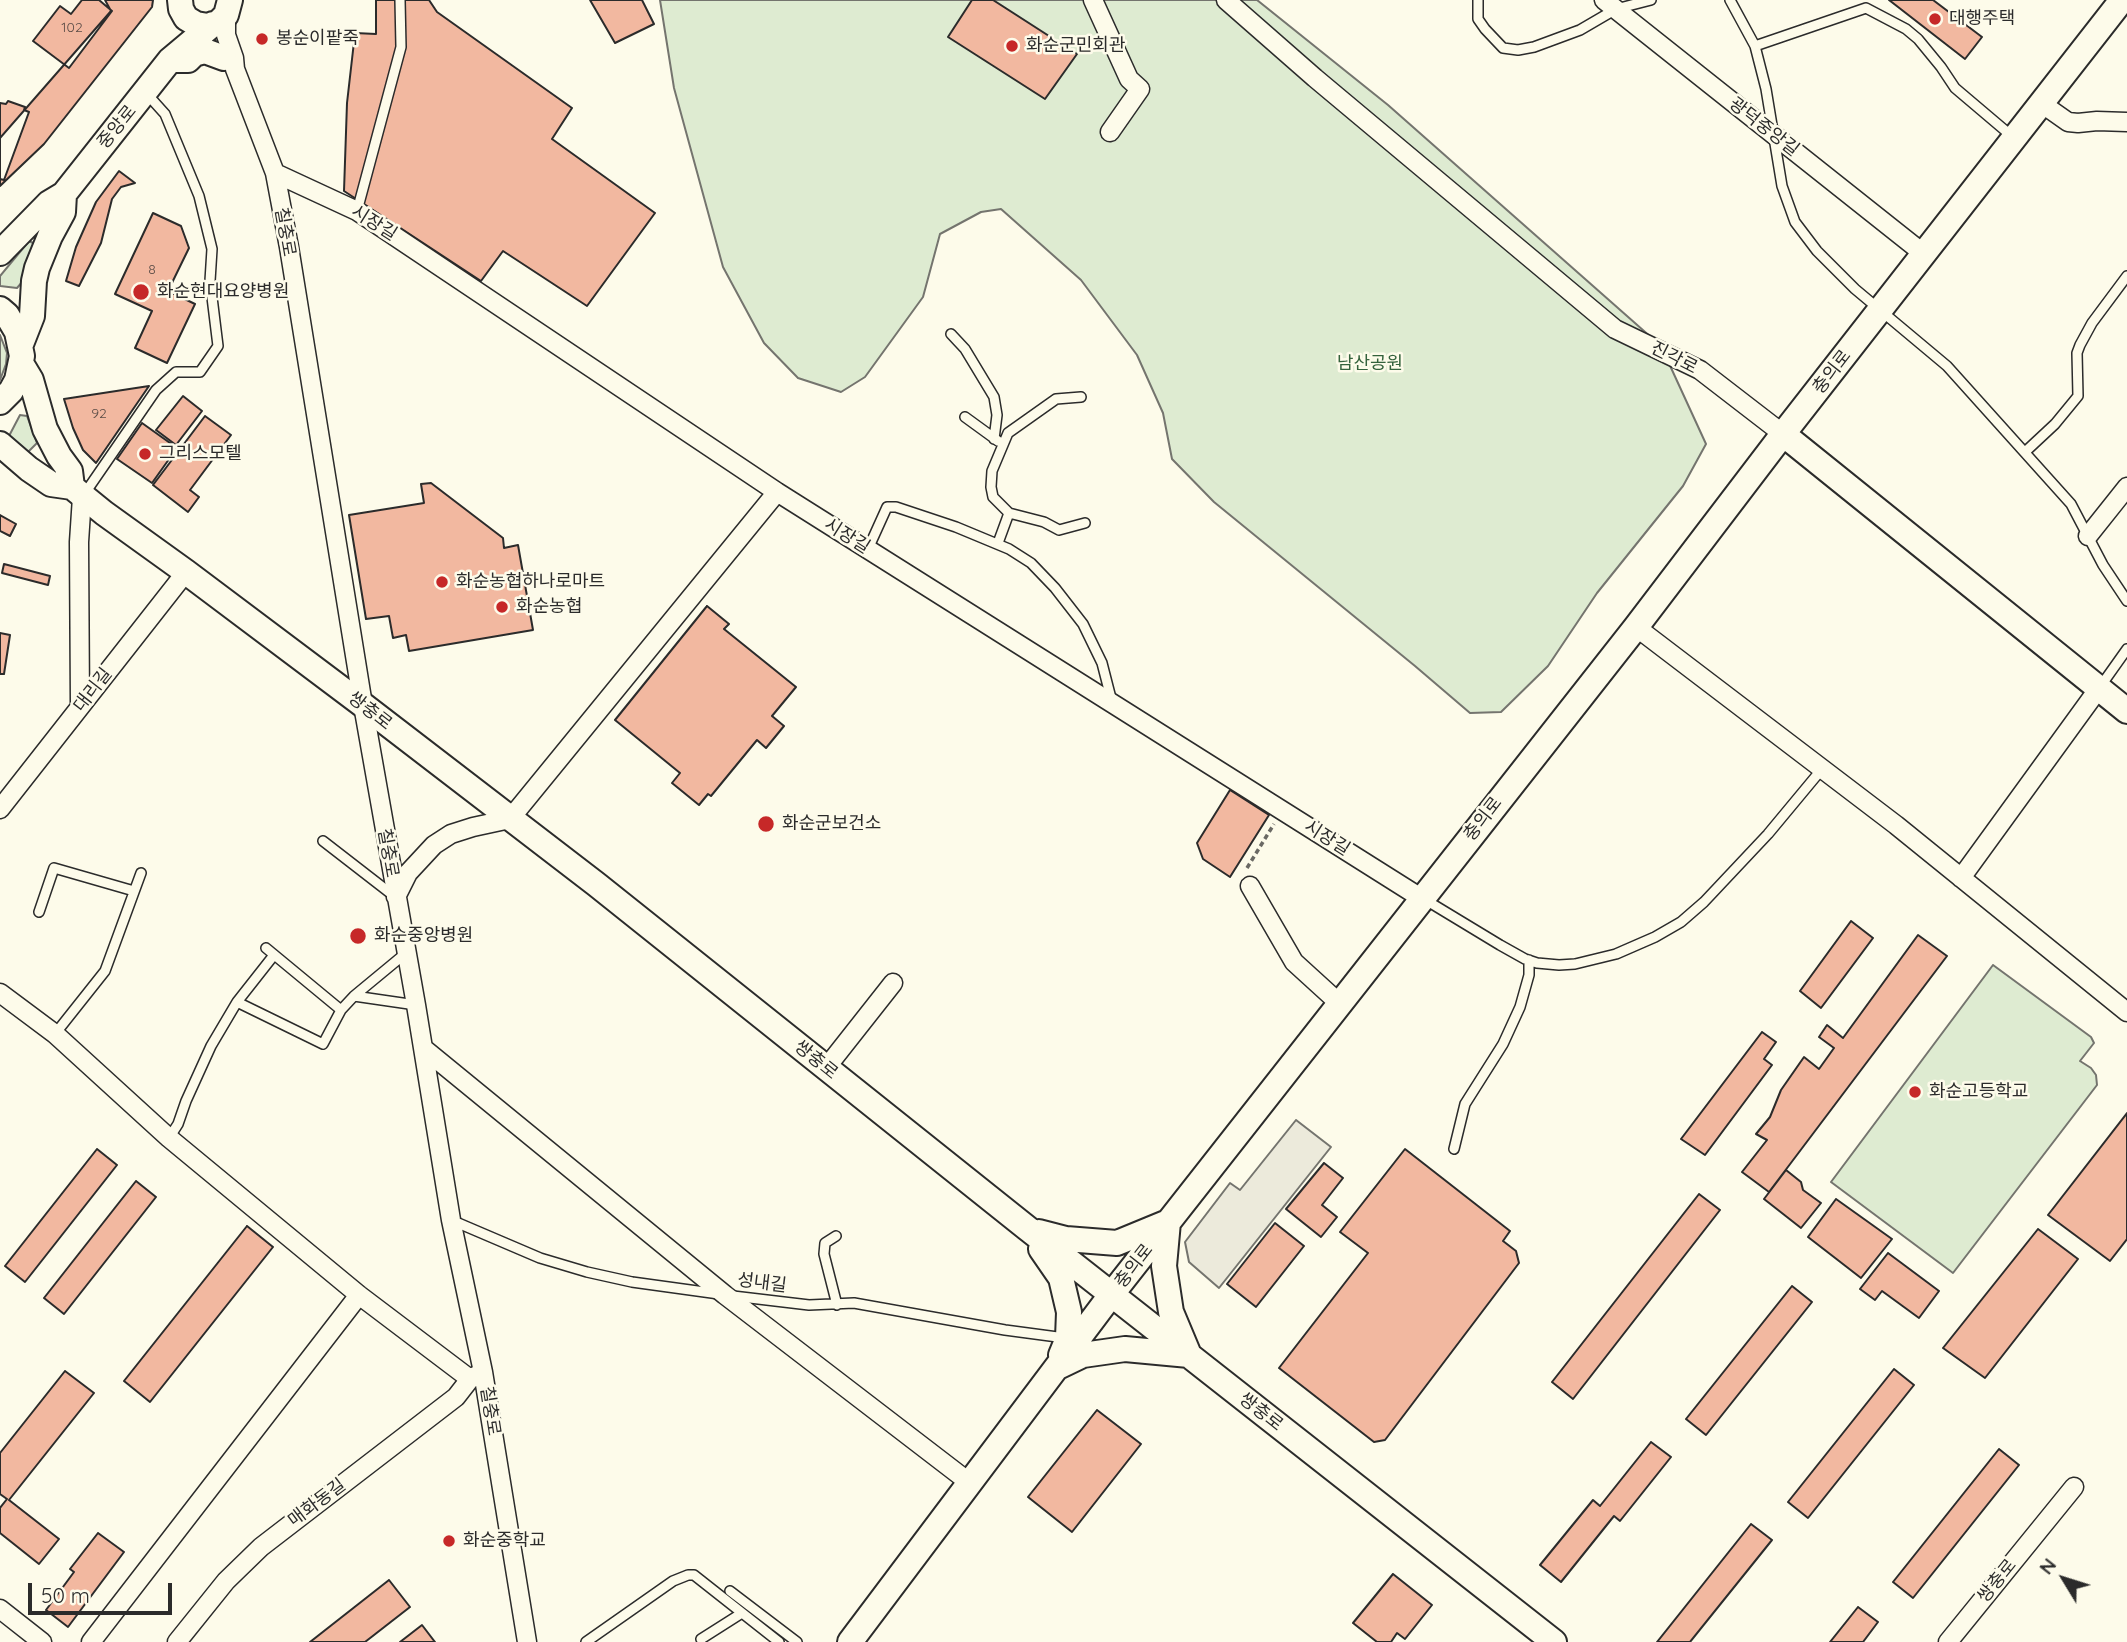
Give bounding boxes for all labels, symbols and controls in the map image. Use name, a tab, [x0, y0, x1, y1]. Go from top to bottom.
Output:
place label: 대행주택	[1949, 8, 2015, 30]
marker: 대행주택	[1927, 11, 1943, 27]
house number: 102	[61, 20, 83, 36]
place label: 봉순이팥죽	[276, 28, 359, 50]
marker: 봉순이팥죽	[254, 31, 270, 47]
place label: 화순군민회관	[1026, 35, 1125, 57]
marker: 화순군민회관	[1004, 38, 1020, 54]
street label: 광덕중앙길	[1725, 93, 1803, 161]
street label: 중앙로	[93, 101, 141, 153]
street label: 시장길	[347, 201, 401, 245]
street label: 칠충로	[270, 206, 300, 258]
house number: 8	[148, 262, 156, 278]
place label: 화순현대요양병원	[157, 281, 289, 303]
marker: 화순현대요양병원	[131, 282, 151, 302]
street label: 진각로	[1647, 337, 1701, 379]
street label: 충의로	[1808, 346, 1856, 398]
park label: 남산공원	[1337, 353, 1403, 375]
house number: 92	[91, 406, 107, 422]
place label: 그리스모텔	[159, 443, 242, 465]
marker: 그리스모텔	[137, 446, 153, 462]
street label: 시장길	[820, 514, 874, 558]
place label: 화순농협하나로마트	[456, 571, 605, 593]
marker: 화순농협하나로마트	[434, 574, 450, 590]
place label: 화순농협	[516, 596, 582, 618]
marker: 화순농협	[494, 599, 510, 615]
street label: 대리길	[69, 664, 117, 716]
street label: 쌍충로	[344, 687, 396, 735]
street label: 충의로	[1459, 793, 1507, 845]
place label: 화순군보건소	[782, 813, 881, 835]
marker: 화순군보건소	[756, 814, 776, 834]
street label: 시장길	[1300, 816, 1354, 860]
street label: 칠충로	[373, 827, 403, 879]
place label: 화순중앙병원	[374, 925, 473, 947]
marker: 화순중앙병원	[348, 926, 368, 946]
street label: 쌍충로	[790, 1036, 842, 1084]
place label: 화순고등학교	[1929, 1081, 2028, 1103]
marker: 화순고등학교	[1907, 1084, 1923, 1100]
street label: 충의로	[1110, 1240, 1158, 1292]
street label: 성내길	[736, 1269, 788, 1297]
street label: 칠충로	[475, 1385, 505, 1437]
street label: 쌍충로	[1235, 1388, 1287, 1436]
street label: 매화동길	[284, 1474, 350, 1532]
place label: 화순중학교	[463, 1530, 546, 1552]
marker: 화순중학교	[441, 1533, 457, 1549]
north arrow	[2029, 1544, 2099, 1614]
text: N	[2034, 1553, 2061, 1579]
street label: 쌍충로	[1973, 1555, 2021, 1607]
scale bar	[32, 1568, 175, 1612]
text: 50 m	[41, 1582, 90, 1608]

